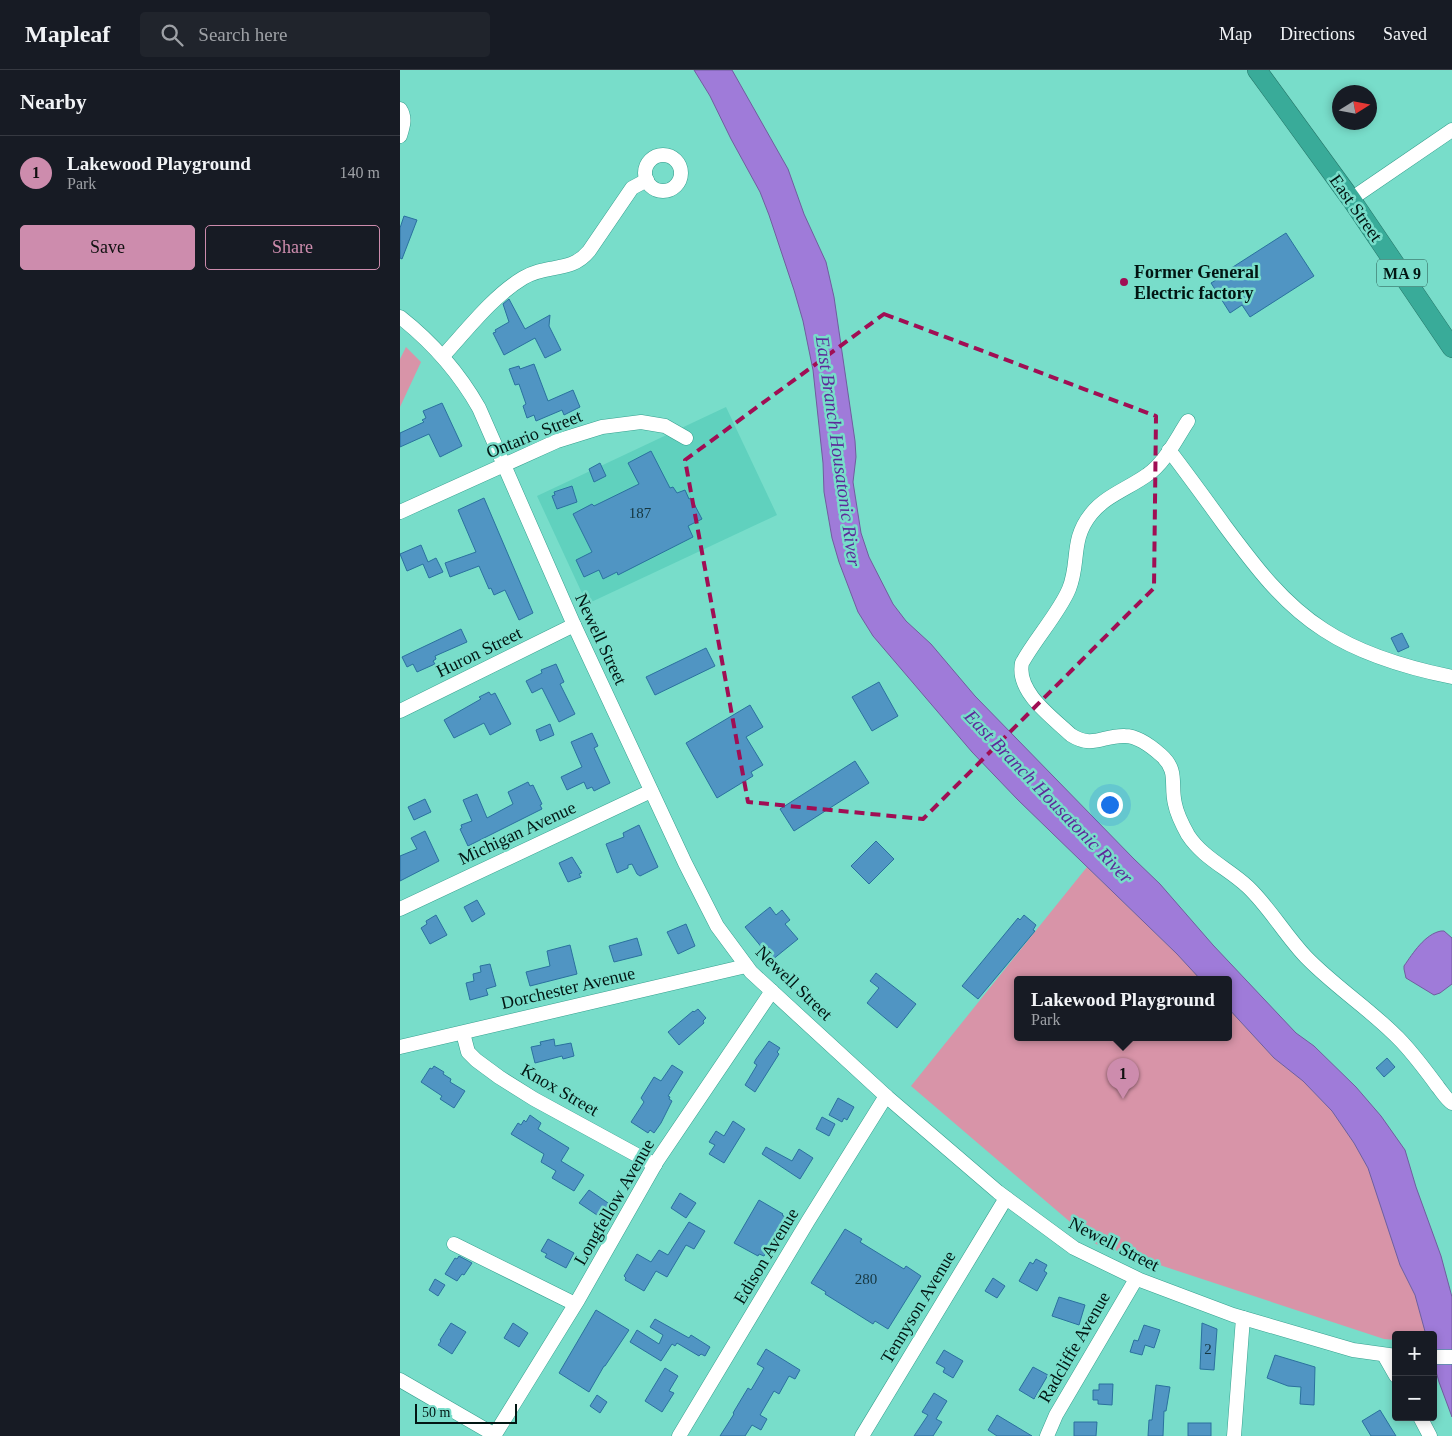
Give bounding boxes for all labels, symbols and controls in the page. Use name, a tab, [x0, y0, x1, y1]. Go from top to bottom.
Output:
search box	[140, 12, 490, 57]
text: Mapleaf	[25, 21, 110, 47]
icon: search	[158, 21, 186, 49]
text: Search here	[198, 24, 287, 45]
text: Map	[1219, 24, 1252, 44]
text: Directions	[1280, 24, 1355, 44]
text: Saved	[1383, 24, 1427, 44]
north arrow	[1332, 85, 1377, 130]
text: Nearby	[20, 90, 87, 114]
text: Lakewood Playground	[67, 153, 251, 174]
text: 1	[32, 164, 40, 181]
text: 140 m	[340, 164, 380, 181]
street label: East Street	[1326, 171, 1386, 245]
text: Park	[67, 175, 96, 192]
button: Save	[20, 225, 195, 270]
button: Share	[205, 225, 380, 270]
road number: MA 9	[1377, 260, 1427, 287]
place label: Former General Electric factory	[1134, 262, 1259, 303]
marker: Former General Electric factory	[1118, 276, 1130, 288]
water label: East Branch Housatonic River	[812, 333, 865, 568]
street label: Ontario Street	[483, 406, 585, 462]
house number: 187	[629, 505, 652, 521]
street label: Newell Street	[571, 590, 631, 688]
street label: Huron Street	[433, 623, 525, 681]
water label: East Branch Housatonic River	[960, 705, 1137, 888]
your location	[1097, 792, 1123, 818]
street label: Michigan Avenue	[455, 797, 579, 869]
street label: Newell Street	[752, 942, 836, 1024]
street label: Dorchester Avenue	[499, 963, 637, 1013]
popup	[1014, 976, 1232, 1041]
text: Lakewood Playground	[1031, 989, 1215, 1010]
text: Park	[1031, 1011, 1060, 1028]
pin: 1	[1107, 1058, 1139, 1099]
street label: Knox Street	[518, 1060, 602, 1120]
street label: Longfellow Avenue	[570, 1135, 658, 1269]
street label: Edison Avenue	[730, 1204, 802, 1308]
street label: Newell Street	[1066, 1213, 1162, 1275]
street label: Tennyson Avenue	[876, 1247, 960, 1367]
house number: 280	[855, 1271, 877, 1287]
street label: Radcliffe Avenue	[1034, 1288, 1114, 1406]
map controls	[1392, 1331, 1437, 1421]
button: +	[1392, 1331, 1437, 1376]
house number: 2	[1204, 1341, 1212, 1357]
button: −	[1392, 1376, 1437, 1421]
scale bar	[415, 1401, 518, 1424]
text: 50 m	[422, 1405, 450, 1420]

